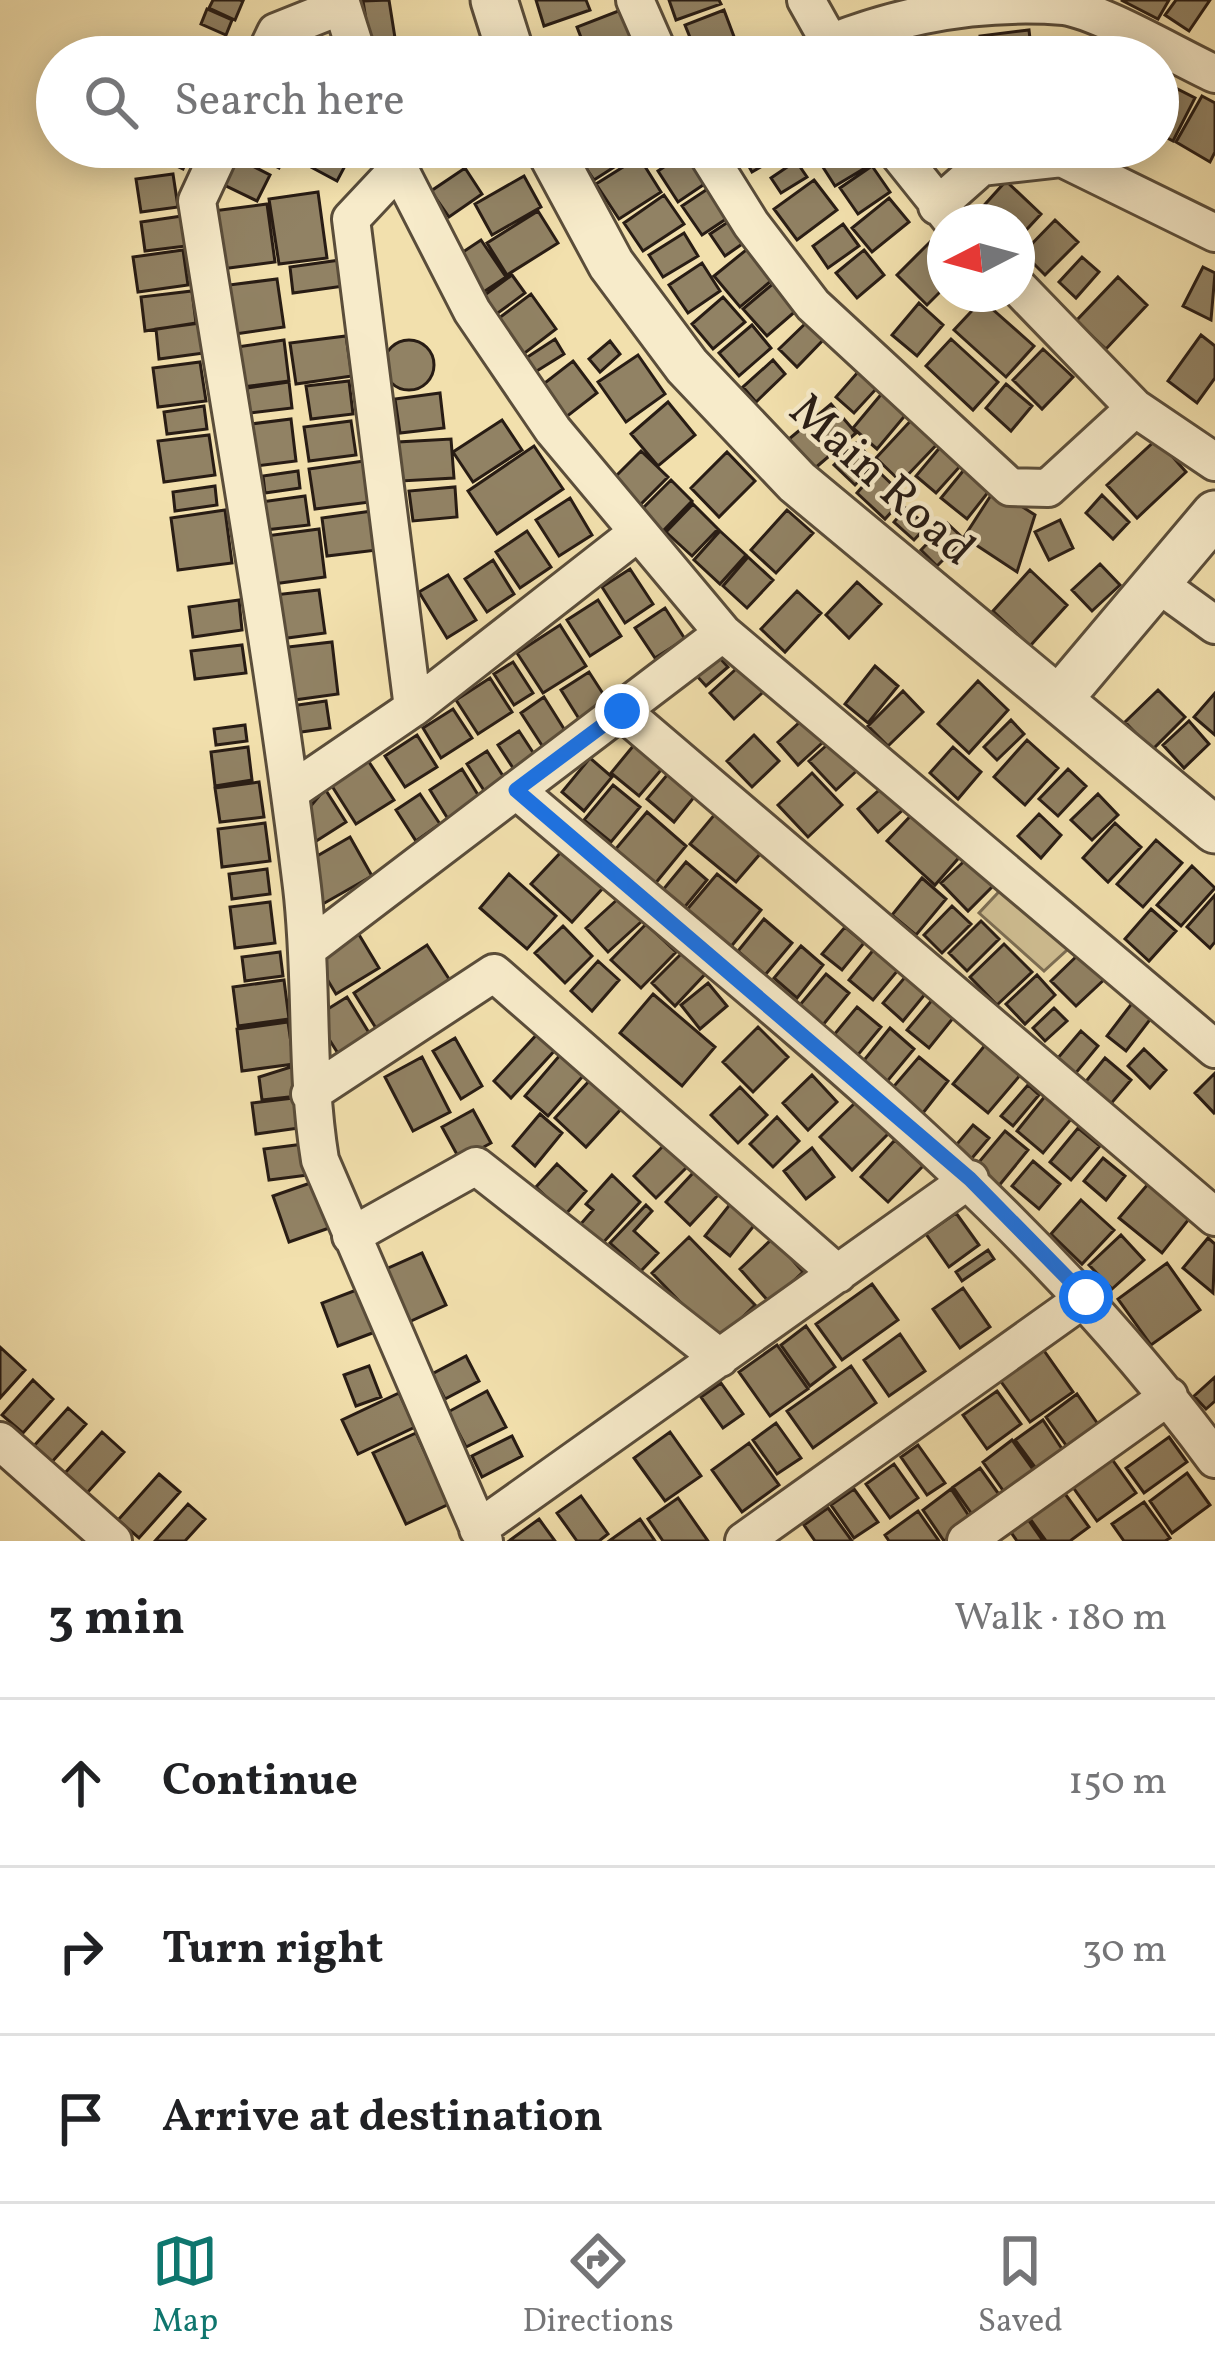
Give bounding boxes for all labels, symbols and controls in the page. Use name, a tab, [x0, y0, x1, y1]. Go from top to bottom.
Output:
search box	[36, 36, 1179, 168]
icon: search	[78, 69, 144, 135]
text: Search here	[174, 71, 405, 134]
north arrow	[927, 204, 1035, 312]
street label: Main Road	[773, 380, 989, 583]
route end	[595, 684, 649, 738]
route start	[1059, 1270, 1113, 1324]
text: 3 min	[48, 1584, 185, 1655]
text: Walk · 180 m	[954, 1592, 1167, 1646]
icon: ahead	[48, 1750, 114, 1816]
text: Continue	[162, 1751, 358, 1814]
text: 150 m	[1068, 1756, 1167, 1810]
icon: right	[48, 1918, 114, 1984]
text: Turn right	[162, 1919, 383, 1982]
text: 30 m	[1082, 1924, 1167, 1978]
icon: arrive	[48, 2086, 114, 2152]
text: Arrive at destination	[162, 2087, 603, 2150]
tab: Map	[152, 2228, 218, 2346]
tab: Directions	[522, 2228, 674, 2346]
tab: Saved	[978, 2228, 1063, 2346]

